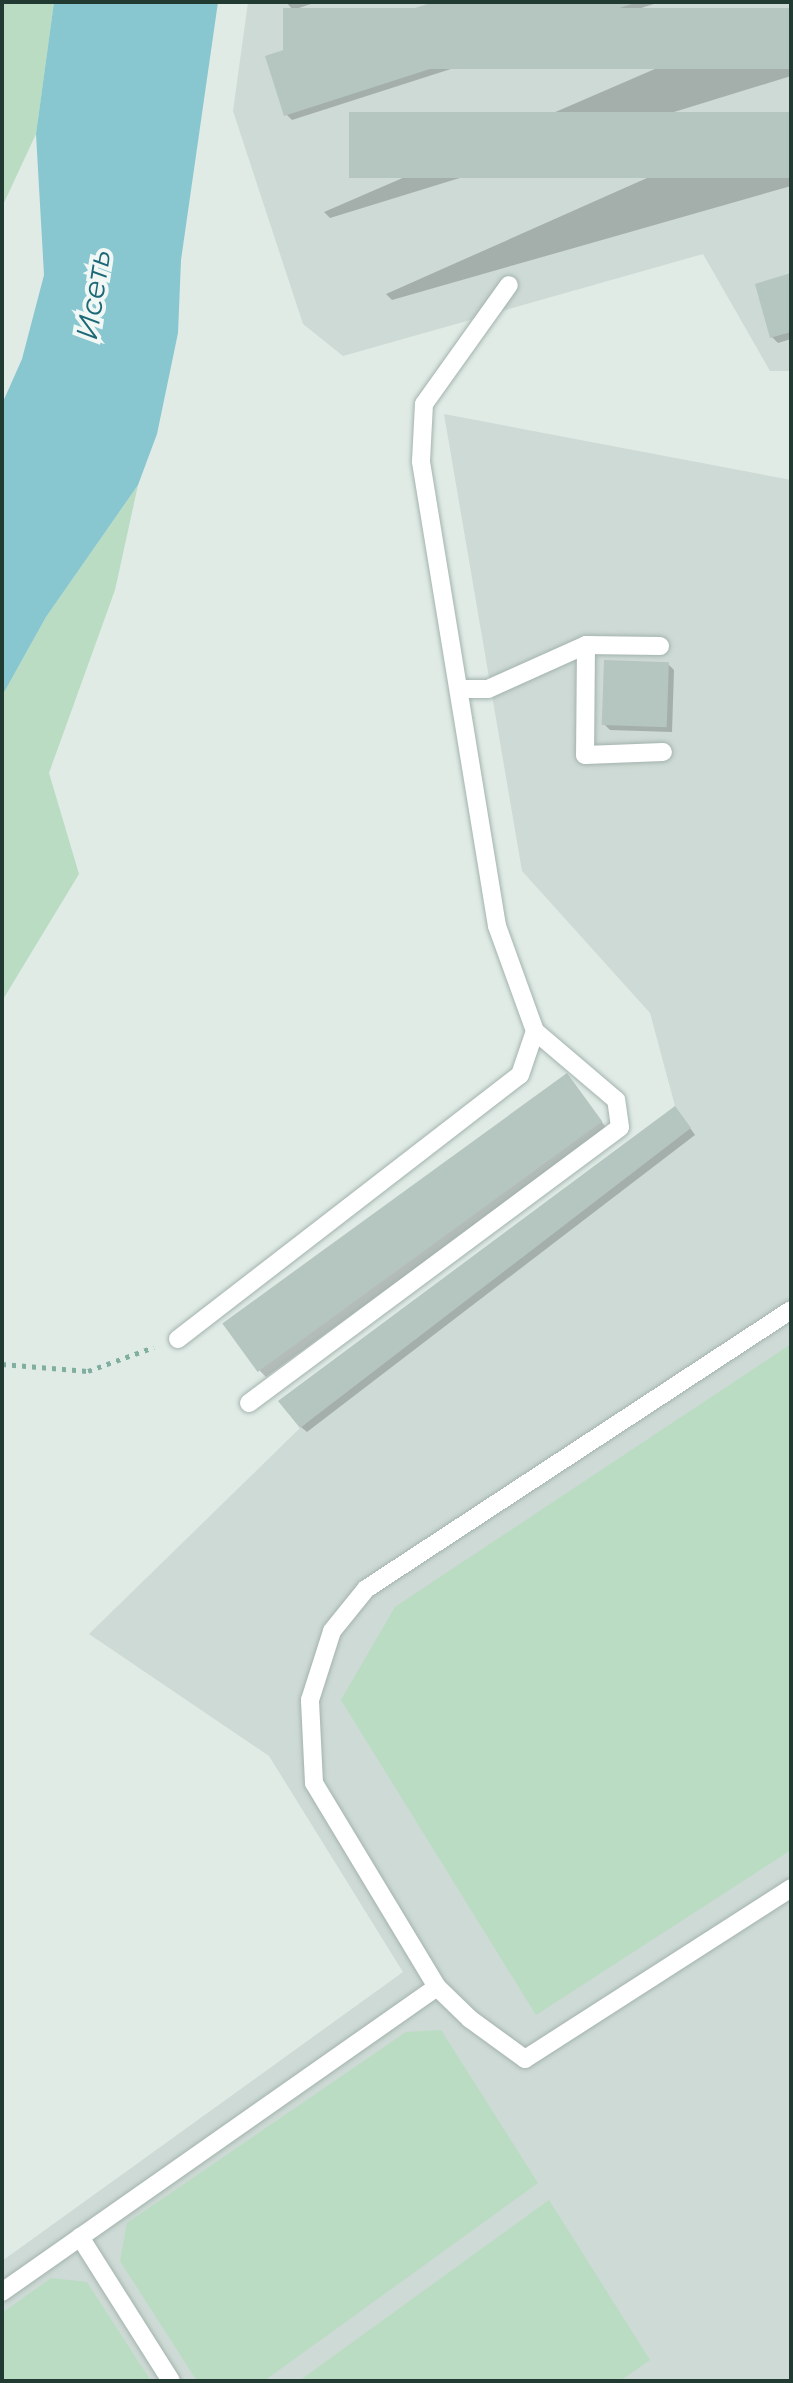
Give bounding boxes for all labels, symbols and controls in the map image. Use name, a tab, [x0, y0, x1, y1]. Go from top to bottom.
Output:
water label: Исеть	[69, 247, 119, 343]

